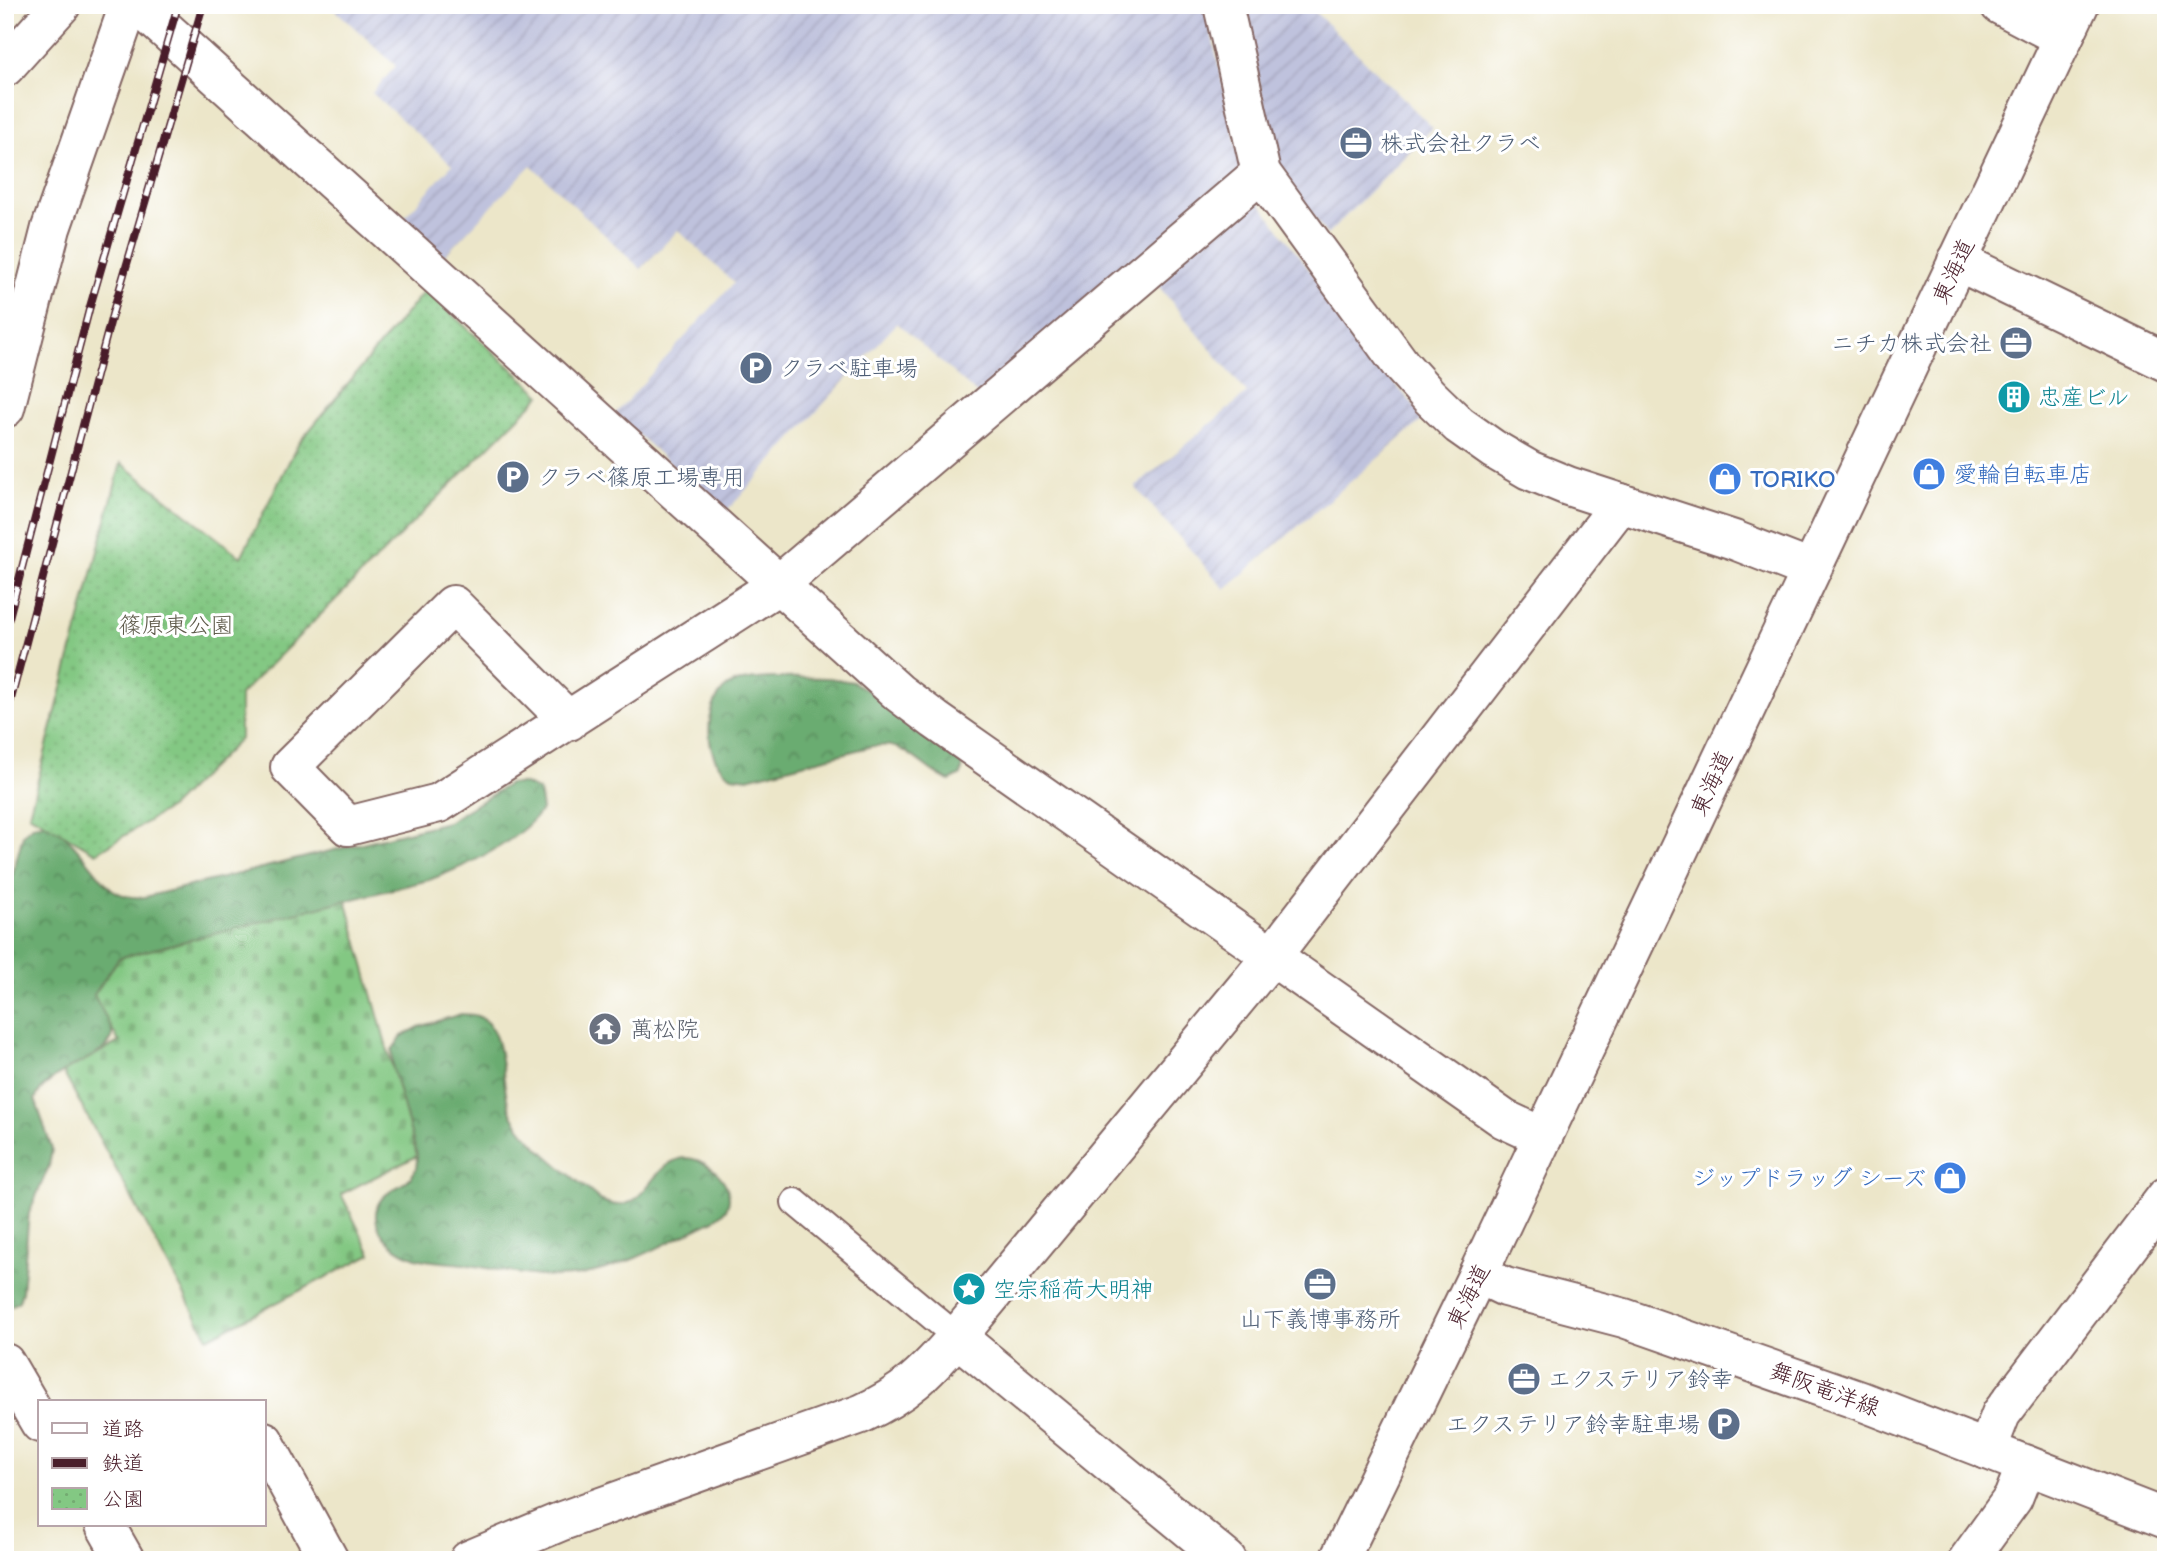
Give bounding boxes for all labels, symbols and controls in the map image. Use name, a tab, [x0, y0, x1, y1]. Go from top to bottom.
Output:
office icon: 株式会社クラベ	[1337, 124, 1375, 162]
place label: 株式会社クラベ	[1380, 130, 1541, 158]
street label: 東海道	[1927, 234, 1981, 309]
office icon: ニチカ株式会社	[1997, 324, 2035, 362]
place label: ニチカ株式会社	[1831, 330, 1992, 358]
parking icon: クラベ駐車場	[737, 349, 775, 387]
place label: クラベ駐車場	[780, 355, 918, 383]
building icon: 忠産ビル	[1995, 378, 2033, 416]
place label: 忠産ビル	[2038, 384, 2130, 412]
shop icon: 愛輪自転車店	[1910, 455, 1948, 493]
parking icon: クラベ篠原工場専用	[494, 458, 532, 496]
shop icon: TORIKO	[1706, 460, 1744, 498]
place label: 愛輪自転車店	[1954, 461, 2092, 489]
place label: クラベ篠原工場専用	[538, 464, 745, 492]
place label: TORIKO	[1750, 466, 1835, 494]
park label: 篠原東公園	[119, 612, 234, 640]
street label: 東海道	[1685, 746, 1739, 821]
temple icon: 萬松院	[586, 1010, 624, 1048]
place label: 萬松院	[630, 1016, 699, 1044]
shop icon: ジップドラッグ シーズ	[1931, 1159, 1969, 1197]
place label: ジップドラッグ シーズ	[1692, 1165, 1926, 1193]
street label: 東海道	[1441, 1259, 1497, 1334]
office icon: 山下義博事務所	[1301, 1265, 1339, 1303]
place icon: 空宗稲荷大明神	[950, 1270, 988, 1308]
place label: 空宗稲荷大明神	[993, 1276, 1154, 1304]
place label: 山下義博事務所	[1240, 1306, 1401, 1334]
street label: 舞阪竜洋線	[1766, 1357, 1883, 1423]
office icon: エクステリア鈴幸	[1505, 1360, 1543, 1398]
place label: エクステリア鈴幸	[1548, 1366, 1733, 1394]
legend	[38, 1400, 266, 1526]
parking icon: エクステリア鈴幸駐車場	[1705, 1405, 1743, 1443]
place label: エクステリア鈴幸駐車場	[1446, 1411, 1700, 1439]
text: 道路	[102, 1417, 144, 1442]
text: 鉄道	[102, 1451, 144, 1476]
text: 公園	[102, 1487, 144, 1512]

